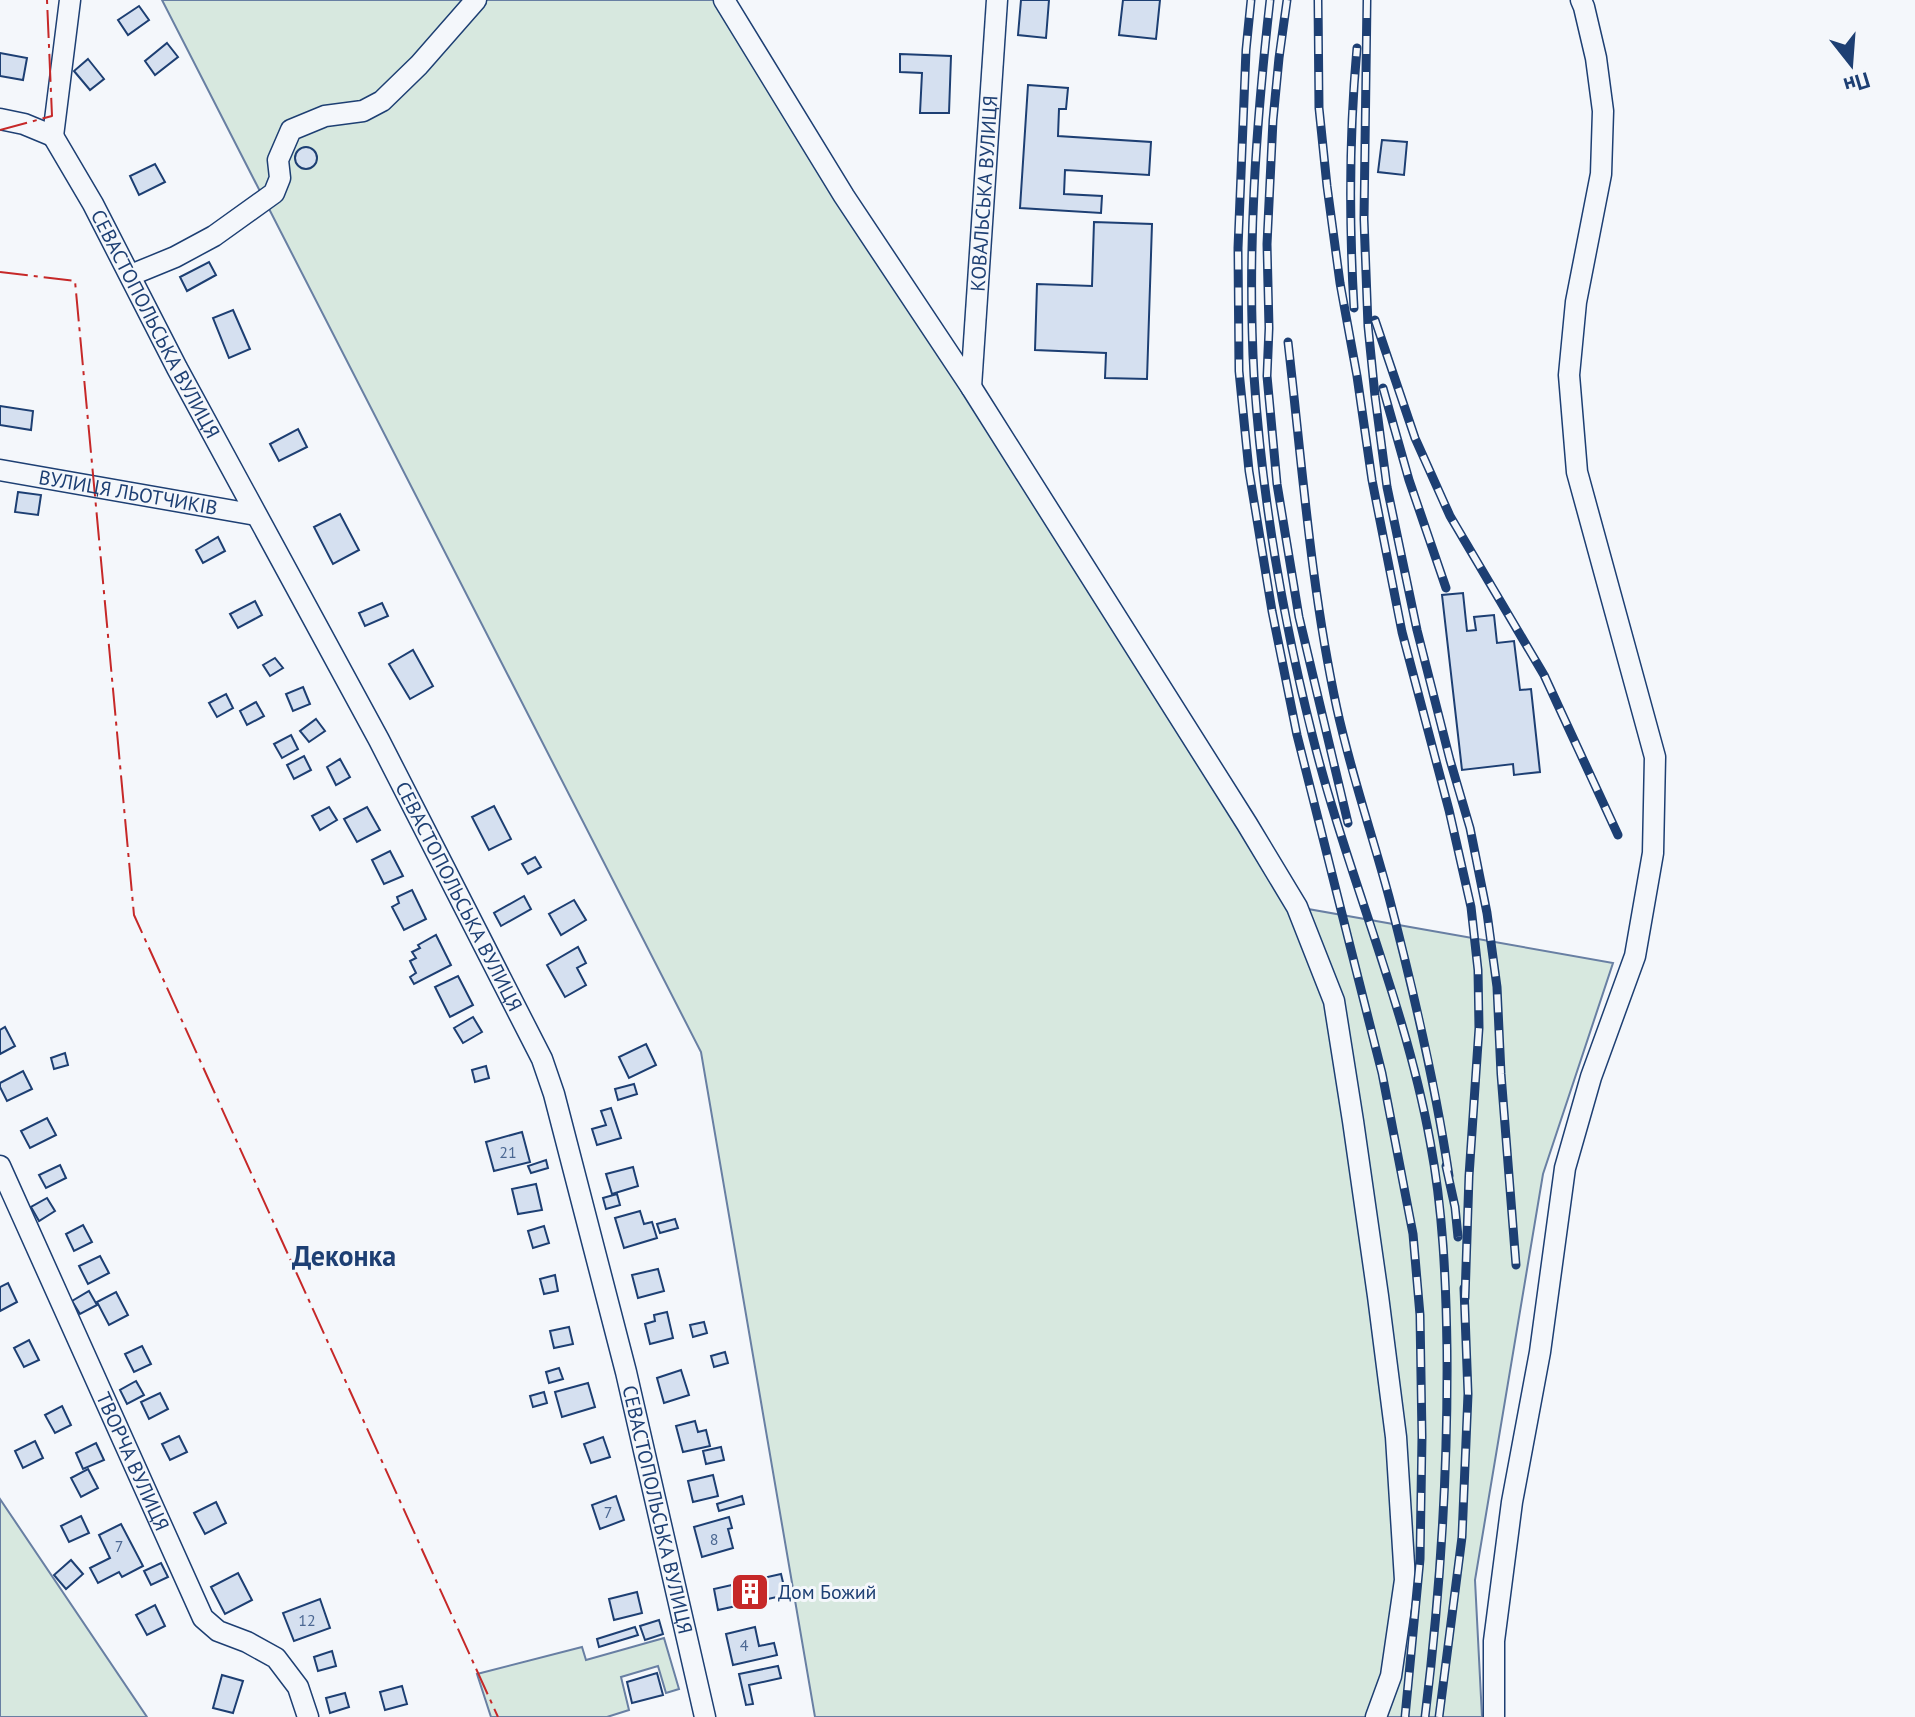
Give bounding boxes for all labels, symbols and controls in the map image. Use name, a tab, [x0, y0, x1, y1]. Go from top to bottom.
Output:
north arrow	[1811, 24, 1891, 104]
text: Пн	[1840, 66, 1873, 100]
street label: КОВАЛЬСЬКА ВУЛИЦЯ	[964, 95, 1004, 292]
street label: СЕВАСТОПОЛЬСЬКА ВУЛИЦЯ	[85, 205, 226, 443]
street label: ВУЛИЦЯ ЛЬОТЧИКІВ	[37, 464, 219, 521]
street label: СЕВАСТОПОЛЬСЬКА ВУЛИЦЯ	[389, 777, 528, 1016]
house number: 21	[499, 1142, 517, 1162]
district label: Деконка	[292, 1237, 396, 1274]
street label: СЕВАСТОПОЛЬСЬКА ВУЛИЦЯ	[616, 1383, 699, 1636]
street label: ТВОРЧА ВУЛИЦЯ	[90, 1388, 175, 1535]
house number: 7	[604, 1502, 612, 1522]
house number: 8	[710, 1529, 718, 1549]
house number: 7	[115, 1536, 123, 1556]
building icon: Дом Божий	[729, 1571, 771, 1613]
place label: Дом Божий	[778, 1579, 877, 1605]
house number: 12	[298, 1610, 316, 1630]
house number: 4	[740, 1635, 749, 1655]

